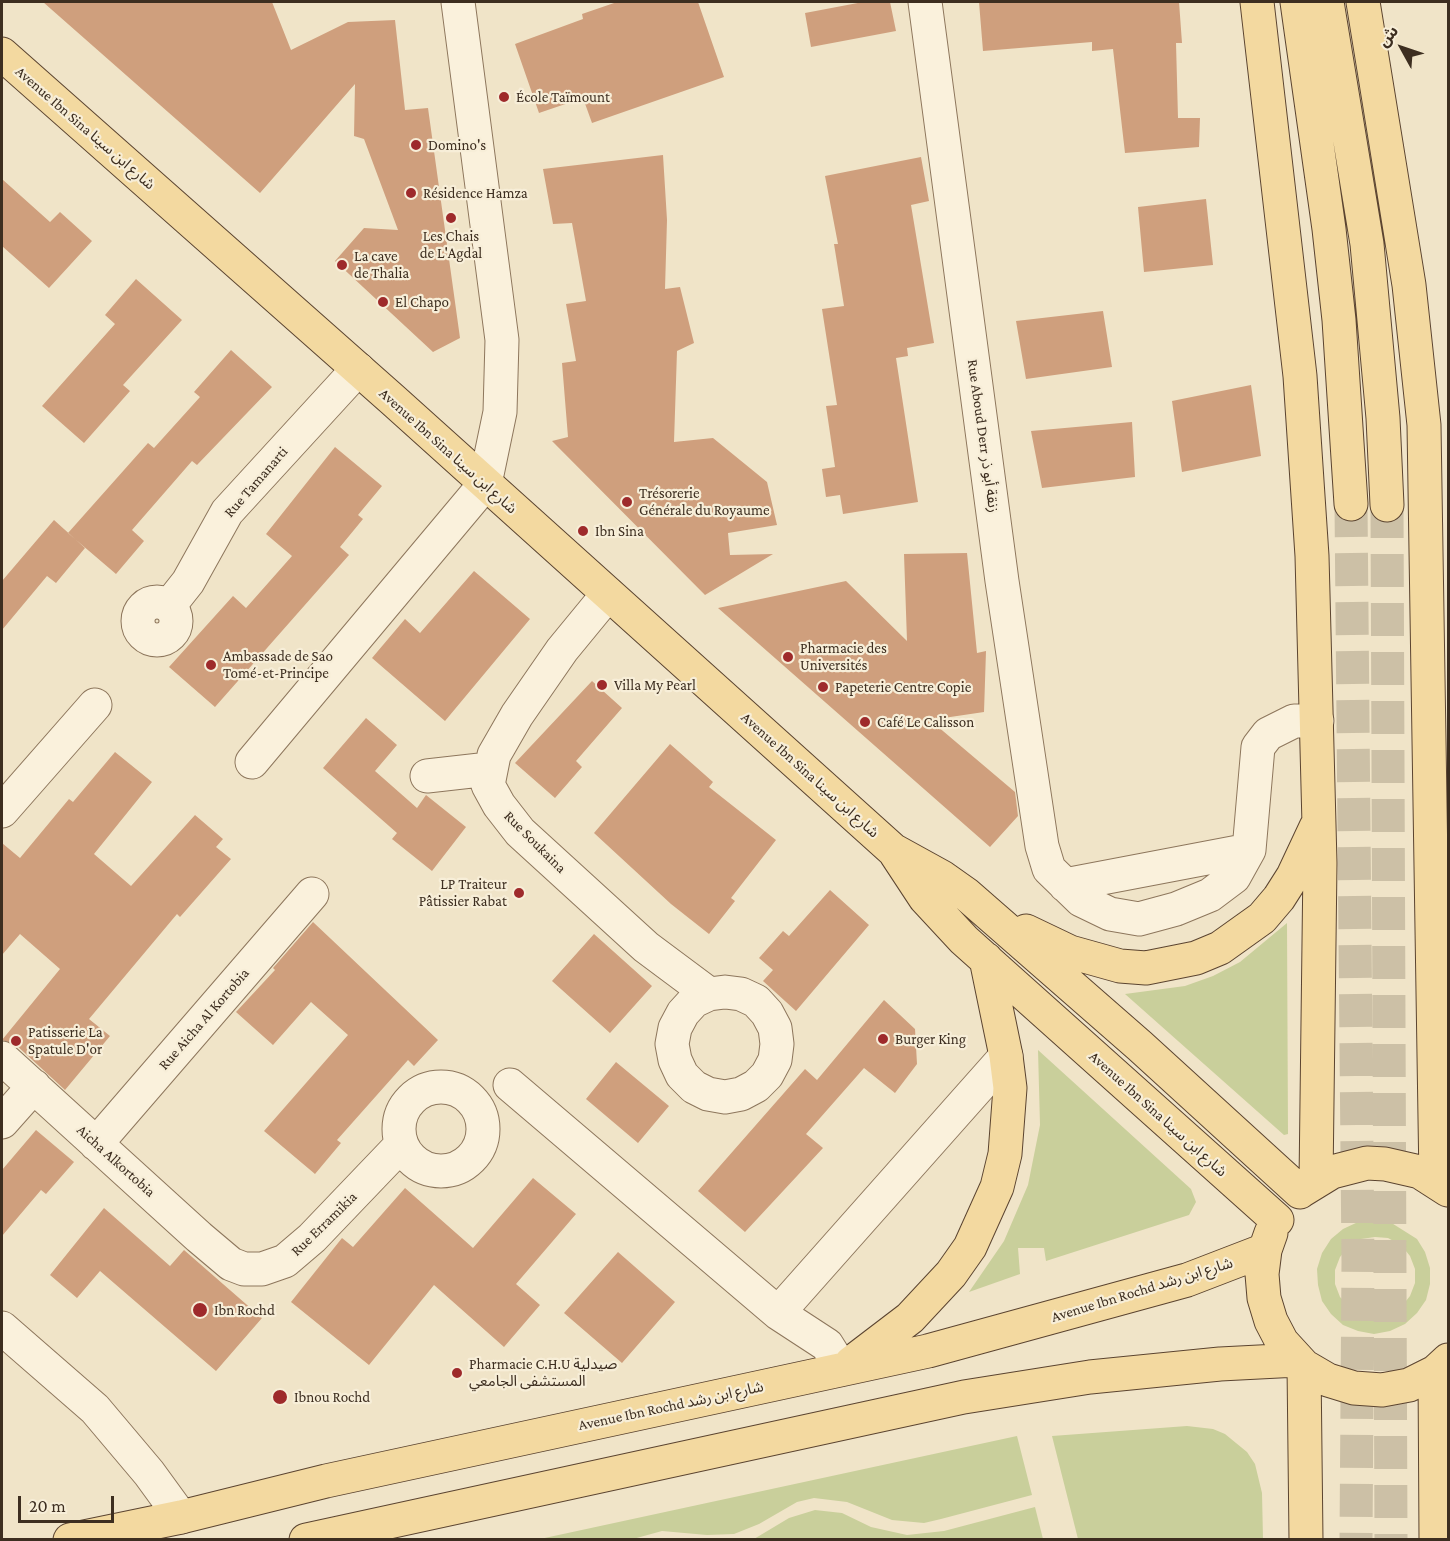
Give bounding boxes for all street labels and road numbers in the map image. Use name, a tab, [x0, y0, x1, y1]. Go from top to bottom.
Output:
street label: Avenue Ibn Sina شارع ابن سينا	[11, 62, 159, 194]
street label: Rue Aboud Derr زنقة أبو ذر	[963, 358, 1003, 514]
street label: Avenue Ibn Sina شارع ابن سينا	[375, 384, 521, 518]
street label: Rue Tamanarti	[220, 443, 292, 521]
street label: Avenue Ibn Sina شارع ابن سينا	[737, 708, 883, 842]
street label: Rue Soukaina	[500, 807, 570, 877]
street label: Rue Aicha Al Kortobia	[155, 964, 253, 1074]
street label: Avenue Ibn Sina شارع ابن سينا	[1085, 1047, 1231, 1181]
street label: Aicha Alkortobia	[73, 1121, 159, 1201]
street label: Rue Erramikia	[287, 1188, 361, 1260]
street label: Avenue Ibn Rochd شارع ابن رشد	[1049, 1254, 1235, 1326]
street label: Avenue Ibn Rochd شارع ابن رشد	[577, 1378, 765, 1434]

